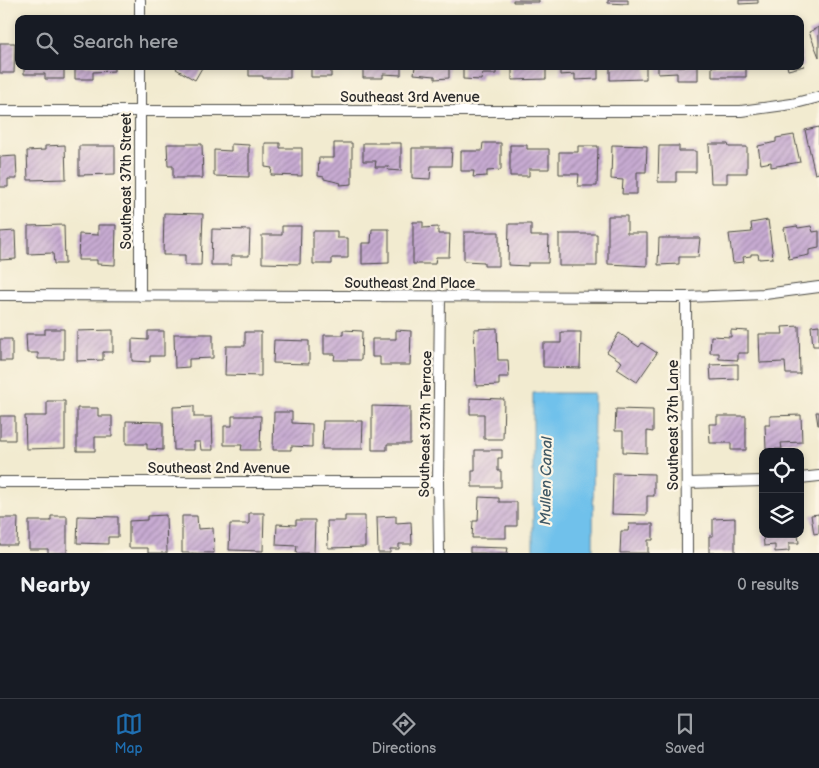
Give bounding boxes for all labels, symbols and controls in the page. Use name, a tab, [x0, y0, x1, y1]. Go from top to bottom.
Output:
search box	[15, 15, 804, 70]
icon: search	[33, 29, 61, 57]
text: Search here	[73, 31, 178, 54]
street label: Southeast 3rd Avenue	[340, 89, 480, 106]
street label: Southeast 37th Street	[118, 112, 135, 249]
street label: Southeast 2nd Place	[345, 275, 475, 292]
street label: Southeast 37th Terrace	[416, 350, 435, 498]
street label: Southeast 37th Lane	[665, 360, 682, 490]
water label: Mullen Canal	[536, 436, 557, 526]
map controls	[759, 448, 804, 538]
button: locate	[759, 448, 804, 493]
street label: Southeast 2nd Avenue	[148, 460, 290, 477]
button: layers	[759, 493, 804, 538]
text: Nearby	[20, 573, 90, 598]
text: 0 results	[737, 576, 799, 595]
tab: Map	[115, 710, 143, 757]
tab: Directions	[372, 710, 436, 757]
tab: Saved	[665, 710, 704, 757]

